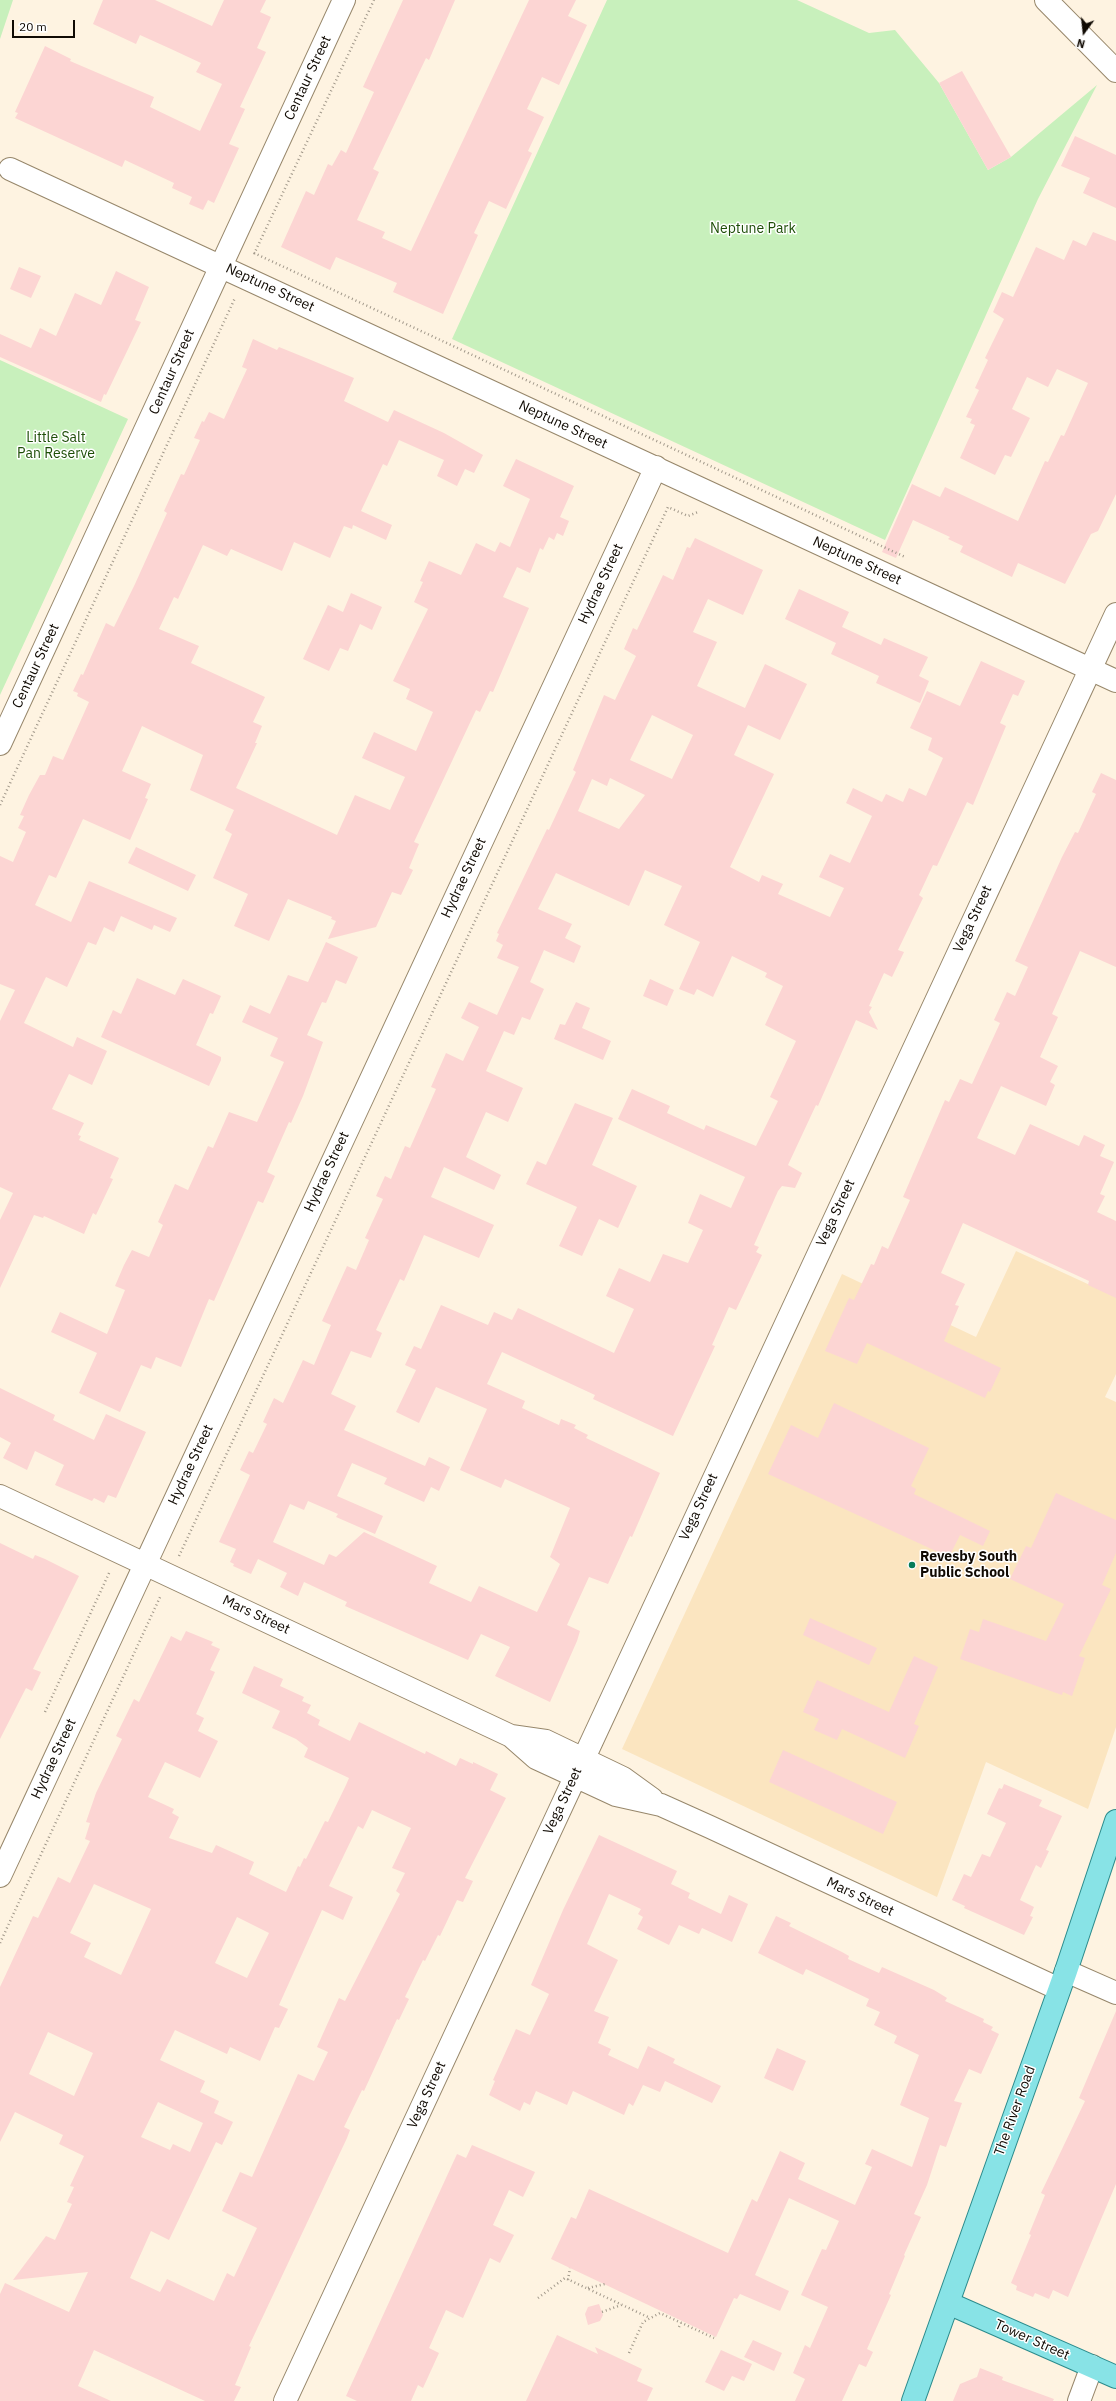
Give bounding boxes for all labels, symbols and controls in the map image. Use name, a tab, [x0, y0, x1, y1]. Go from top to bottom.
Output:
scale bar	[14, 12, 77, 38]
north arrow	[1064, 12, 1104, 52]
text: 20 m	[19, 19, 47, 34]
street label: Centaur Street	[281, 33, 335, 123]
text: N	[1075, 36, 1087, 51]
park label: Neptune Park	[710, 221, 796, 237]
street label: Neptune Street	[223, 260, 317, 316]
street label: Centaur Street	[146, 327, 198, 417]
street label: Neptune Street	[516, 397, 610, 453]
park label: Little Salt Pan Reserve	[17, 430, 95, 462]
street label: Neptune Street	[810, 533, 904, 589]
street label: Hydrae Street	[575, 541, 627, 627]
street label: Centaur Street	[9, 621, 63, 711]
street label: Hydrae Street	[438, 835, 490, 921]
street label: Vega Street	[950, 883, 996, 955]
street label: Hydrae Street	[301, 1129, 353, 1215]
street label: Vega Street	[813, 1177, 859, 1249]
street label: Hydrae Street	[165, 1422, 217, 1508]
street label: Vega Street	[676, 1471, 722, 1543]
place label: Revesby South Public School	[920, 1549, 1017, 1582]
marker: Revesby South Public School	[907, 1560, 917, 1570]
street label: Mars Street	[220, 1592, 292, 1638]
street label: Hydrae Street	[28, 1716, 80, 1802]
street label: Vega Street	[540, 1765, 586, 1837]
street label: Mars Street	[824, 1874, 896, 1920]
street label: Vega Street	[404, 2059, 450, 2131]
street label: The River Road	[991, 2064, 1039, 2158]
street label: Tower Street	[992, 2316, 1072, 2364]

